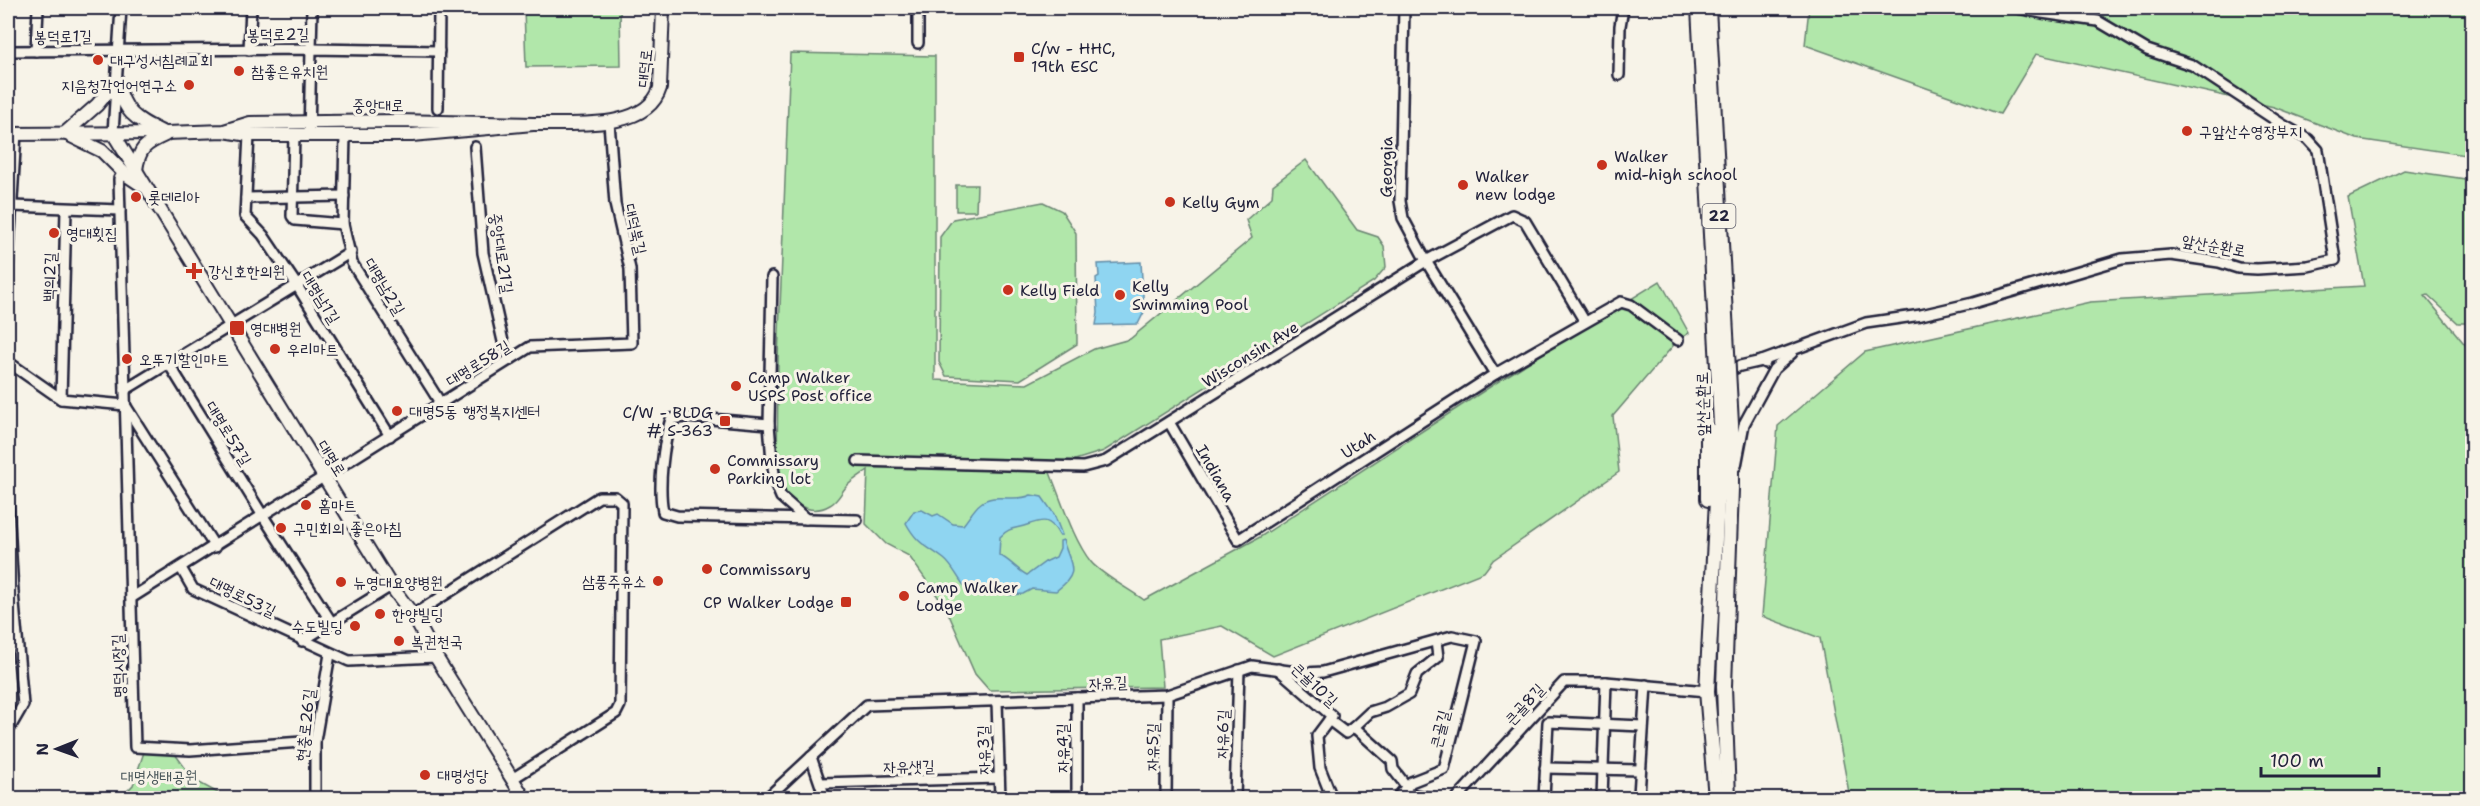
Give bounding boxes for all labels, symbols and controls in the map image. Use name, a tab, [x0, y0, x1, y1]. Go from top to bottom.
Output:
street label: 봉덕로2길	[246, 23, 310, 46]
street label: 봉덕로1길	[34, 25, 92, 48]
place label: C/w - HHC, 19th ESC	[1031, 38, 1116, 77]
street label: 대덕로	[632, 48, 657, 88]
place label: 대구성서침례교회	[110, 50, 213, 71]
marker: C/w - HHC, 19th ESC	[1012, 50, 1026, 64]
marker: 대구성서침례교회	[91, 53, 105, 67]
place label: 참좋은유치원	[251, 61, 328, 82]
marker: 참좋은유치원	[232, 64, 246, 78]
place label: 지음청각언어연구소	[61, 75, 177, 96]
marker: 지음청각언어연구소	[182, 78, 196, 92]
street label: 중앙대로	[352, 95, 404, 116]
place label: 구앞산수영장부지	[2199, 121, 2302, 142]
marker: 구앞산수영장부지	[2180, 124, 2194, 138]
street label: Georgia	[1375, 136, 1398, 198]
place label: Walker mid-high school	[1614, 146, 1737, 185]
marker: Walker mid-high school	[1595, 158, 1609, 172]
place label: Walker new lodge	[1475, 166, 1556, 205]
marker: Walker new lodge	[1456, 178, 1470, 192]
place label: 롯데리아	[148, 187, 200, 208]
marker: 롯데리아	[129, 190, 143, 204]
place label: Kelly Gym	[1182, 192, 1260, 213]
marker: Kelly Gym	[1163, 195, 1177, 209]
street label: 대덕북길	[619, 202, 652, 257]
road number: 22	[1702, 204, 1736, 228]
street label: 중앙대로21길	[485, 211, 518, 295]
place label: 영대횟집	[66, 223, 118, 244]
marker: 영대횟집	[47, 226, 61, 240]
street label: 앞산순환로	[2180, 230, 2247, 261]
street label: 백의2길	[38, 252, 61, 302]
street label: 대명남2길	[359, 254, 410, 319]
place label: 강신호한의원	[208, 261, 285, 282]
marker: 강신호한의원	[185, 262, 203, 280]
street label: 대명남1길	[296, 267, 345, 328]
place label: Kelly Swimming Pool	[1132, 276, 1248, 315]
place label: Kelly Field	[1020, 280, 1099, 301]
marker: Kelly Field	[1001, 283, 1015, 297]
marker: Kelly Swimming Pool	[1113, 288, 1127, 302]
street label: Wisconsin Ave	[1198, 316, 1303, 393]
place label: 영대병원	[250, 318, 302, 339]
marker: 영대병원	[228, 319, 246, 337]
street label: 대명로58길	[442, 335, 515, 391]
place label: 우리마트	[287, 339, 339, 360]
marker: 우리마트	[268, 342, 282, 356]
place label: 오뚜기할인마트	[139, 349, 229, 370]
marker: 오뚜기할인마트	[120, 352, 134, 366]
place label: Camp Walker USPS Post office	[748, 367, 872, 406]
street label: 앞산순환로	[1691, 372, 1714, 436]
marker: Camp Walker USPS Post office	[729, 379, 743, 393]
street label: 대명로57길	[201, 397, 257, 469]
place label: 대명5동 행정복지센터	[409, 401, 540, 422]
place label: C/W - BLDG # S-363	[623, 402, 713, 441]
marker: 대명5동 행정복지센터	[390, 404, 404, 418]
marker: C/W - BLDG # S-363	[718, 414, 732, 428]
street label: Utah	[1337, 425, 1380, 463]
street label: 대명로	[312, 436, 351, 480]
street label: Indiana	[1191, 441, 1240, 505]
place label: Commissary Parking lot	[727, 450, 819, 489]
marker: Commissary Parking lot	[708, 462, 722, 476]
place label: 홈마트	[318, 495, 357, 516]
marker: 홈마트	[299, 498, 313, 512]
place label: 구민회의 좋은아침	[293, 518, 402, 539]
marker: 구민회의 좋은아침	[274, 521, 288, 535]
place label: Commissary	[719, 559, 811, 580]
marker: Commissary	[700, 562, 714, 576]
street label: 대명로53길	[206, 571, 280, 622]
place label: 삼풍주유소	[582, 571, 646, 592]
place label: 뉴영대요양병원	[353, 572, 443, 593]
marker: 삼풍주유소	[651, 574, 665, 588]
marker: 뉴영대요양병원	[334, 575, 348, 589]
place label: Camp Walker Lodge	[916, 577, 1018, 616]
marker: Camp Walker Lodge	[897, 589, 911, 603]
place label: CP Walker Lodge	[703, 592, 834, 613]
marker: CP Walker Lodge	[839, 595, 853, 609]
place label: 한양빌딩	[392, 604, 444, 625]
marker: 한양빌딩	[373, 607, 387, 621]
place label: 수도빌딩	[292, 616, 343, 637]
marker: 수도빌딩	[348, 619, 362, 633]
place label: 복권천국	[411, 631, 463, 652]
street label: 명덕시장길	[107, 633, 130, 699]
marker: 복권천국	[392, 634, 406, 648]
street label: 큰골10길	[1287, 658, 1342, 711]
street label: 자유길	[1088, 671, 1128, 694]
street label: 큰골8길	[1500, 679, 1549, 730]
street label: 현충로26길	[291, 687, 320, 763]
street label: 큰골길	[1425, 708, 1454, 750]
street label: 자유6길	[1211, 709, 1234, 759]
north arrow	[27, 719, 87, 779]
street label: 자유5길	[1142, 722, 1163, 771]
street label: 자유4길	[1052, 723, 1073, 773]
street label: 자유3길	[973, 725, 994, 775]
scale bar	[2261, 740, 2380, 778]
text: N	[32, 743, 53, 756]
text: 100 m	[2270, 749, 2324, 773]
street label: 자유샛길	[883, 756, 935, 777]
place label: 대명성당	[437, 765, 489, 786]
park label: 대명생태공원	[120, 766, 198, 787]
marker: 대명성당	[418, 768, 432, 782]

